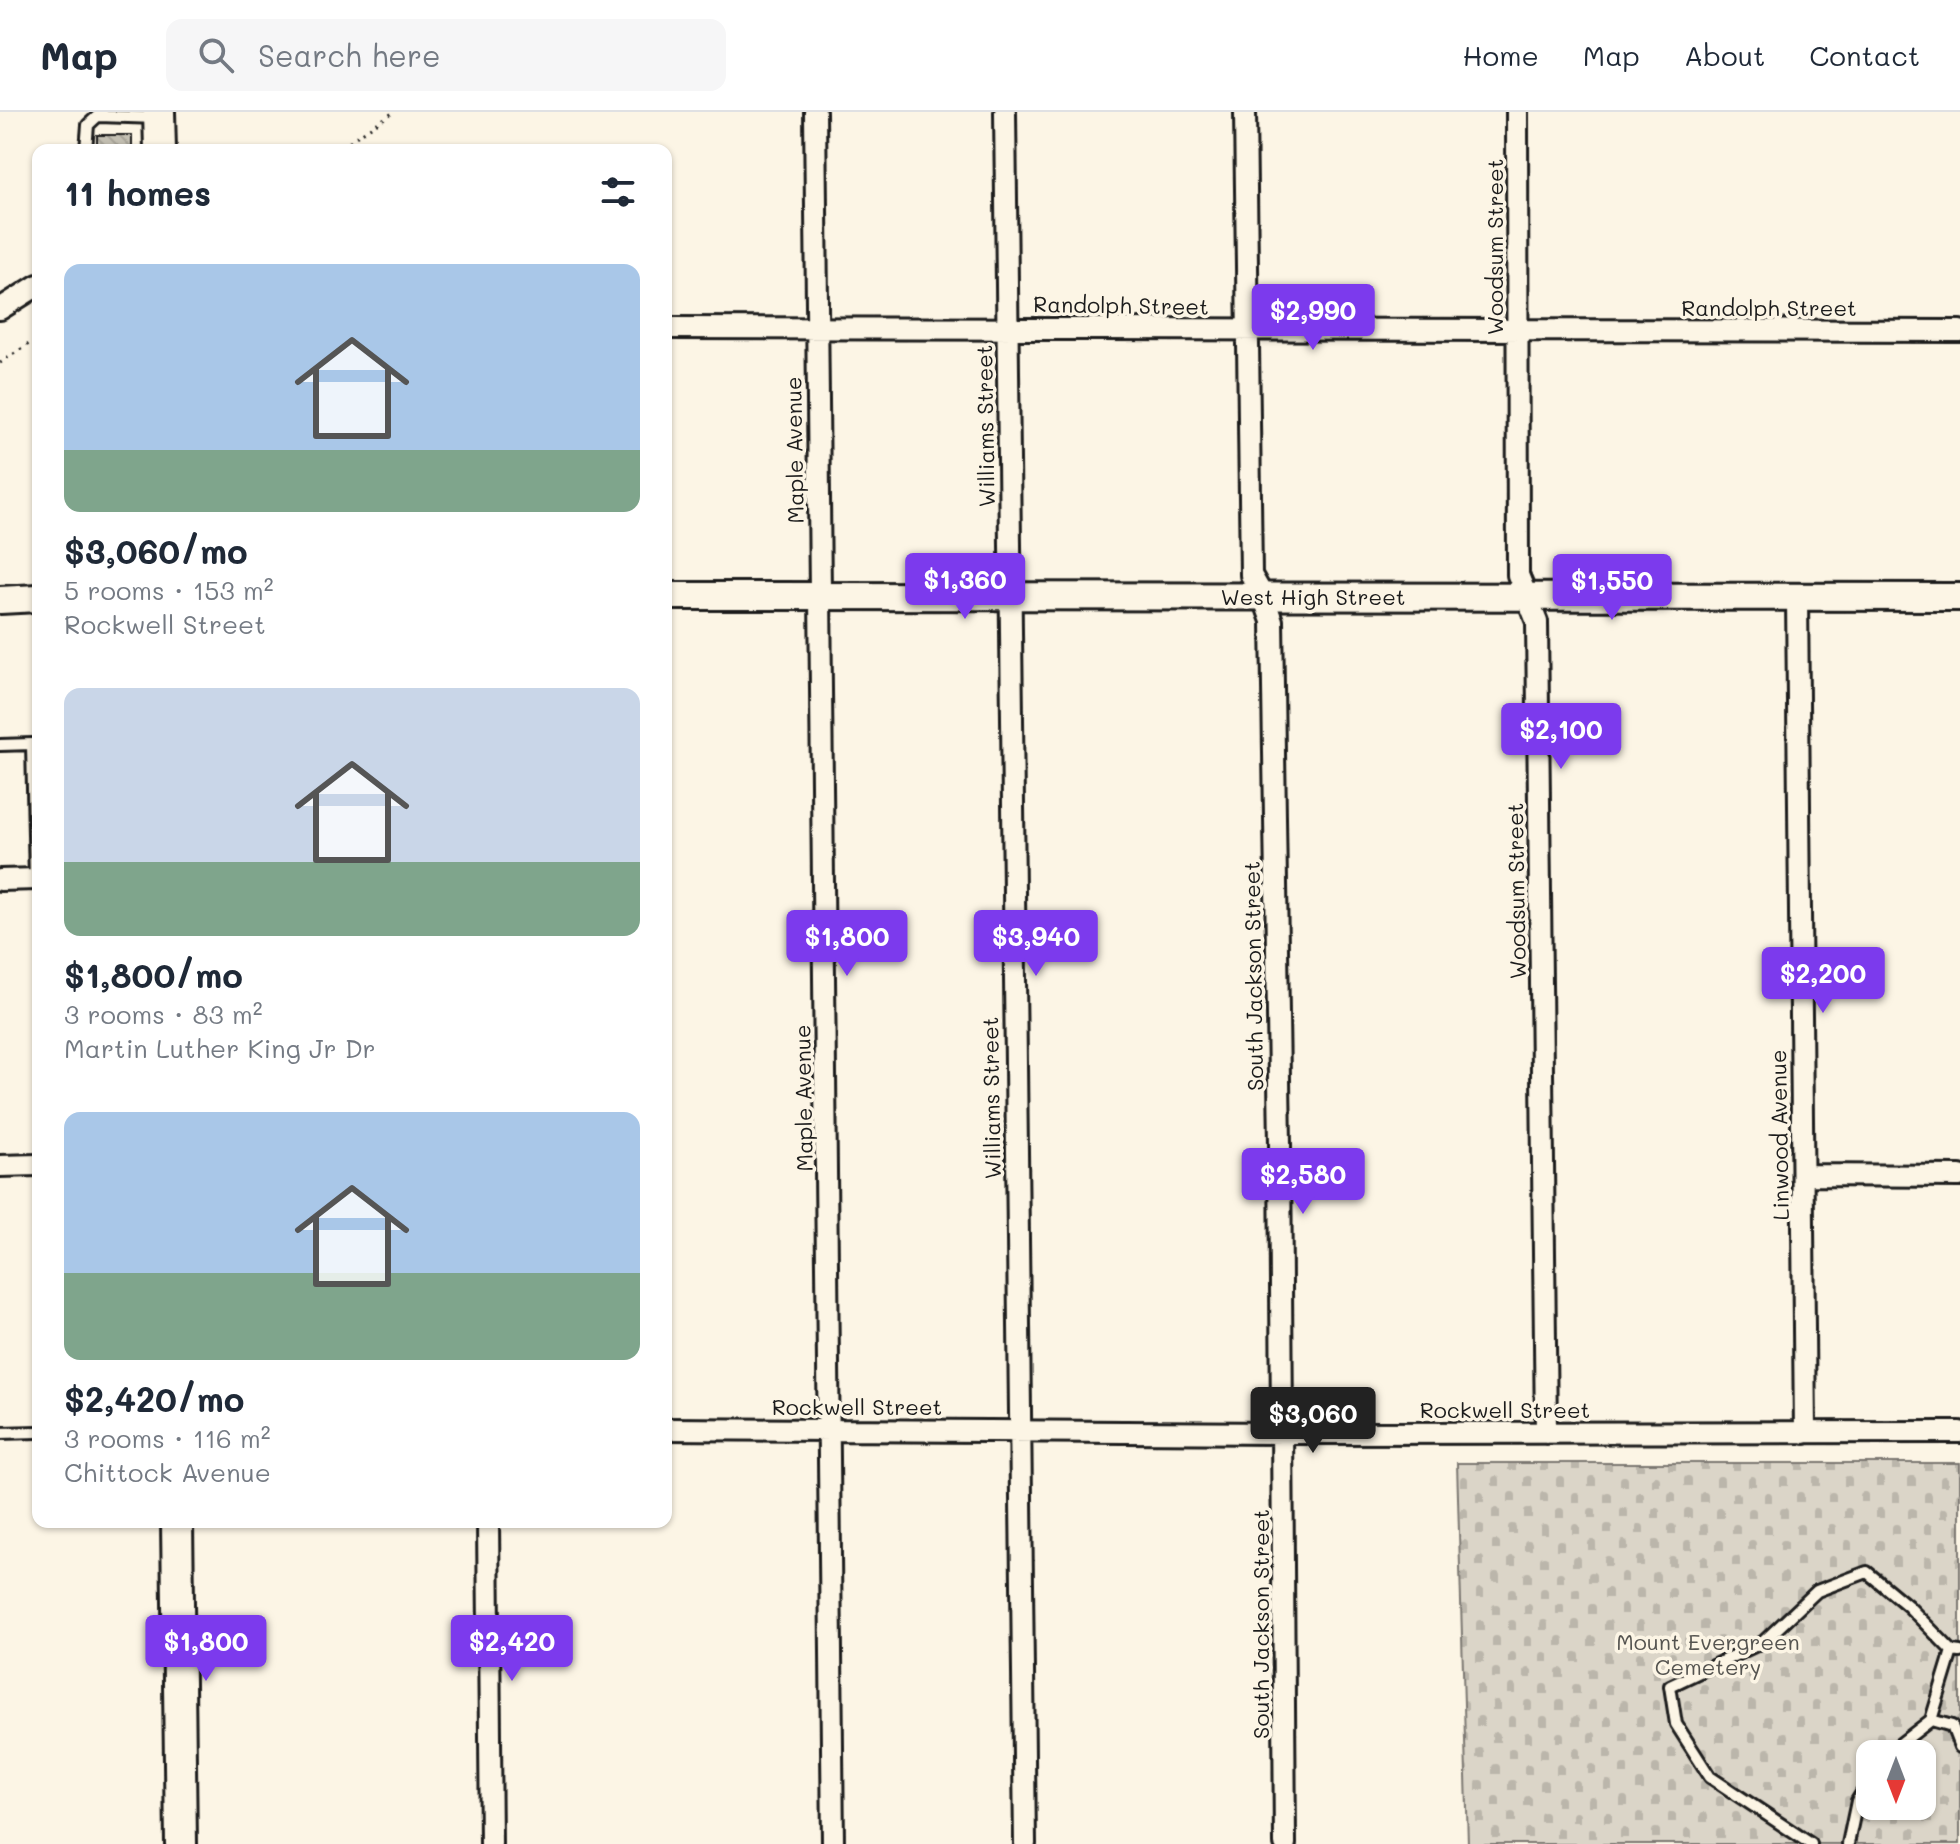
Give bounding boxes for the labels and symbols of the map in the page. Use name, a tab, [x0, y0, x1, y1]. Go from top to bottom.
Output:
street label: Woodsum Street	[1480, 159, 1509, 335]
pin: $2,990	[1248, 284, 1378, 352]
street label: Randolph Street	[1033, 289, 1209, 321]
street label: Randolph Street	[1681, 293, 1857, 322]
street label: Williams Street	[969, 344, 1001, 508]
street label: Maple Avenue	[778, 376, 810, 524]
pin: $1,360	[900, 553, 1030, 621]
pin: $1,550	[1547, 554, 1677, 622]
street label: West High Street	[1221, 582, 1406, 611]
pin: $2,100	[1496, 703, 1626, 771]
street label: Woodsum Street	[1500, 802, 1532, 980]
street label: South Jackson Street	[1236, 861, 1270, 1091]
pin: $1,800	[782, 910, 912, 978]
pin: $3,940	[971, 910, 1101, 978]
pin: $2,200	[1758, 947, 1888, 1015]
street label: Williams Street	[975, 1016, 1007, 1180]
street label: Maple Avenue	[787, 1024, 819, 1172]
street label: Linwood Avenue	[1763, 1049, 1795, 1221]
pin: $2,580	[1238, 1148, 1368, 1216]
pin: $3,060	[1248, 1387, 1378, 1455]
street label: Rockwell Street	[772, 1392, 942, 1421]
street label: Rockwell Street	[1420, 1395, 1590, 1424]
street label: South Jackson Street	[1246, 1509, 1275, 1739]
pin: $1,800	[141, 1615, 271, 1683]
pin: $2,420	[447, 1615, 577, 1683]
park label: Mount Evergreen Cemetery	[1616, 1627, 1800, 1681]
north arrow	[1856, 1740, 1936, 1820]

